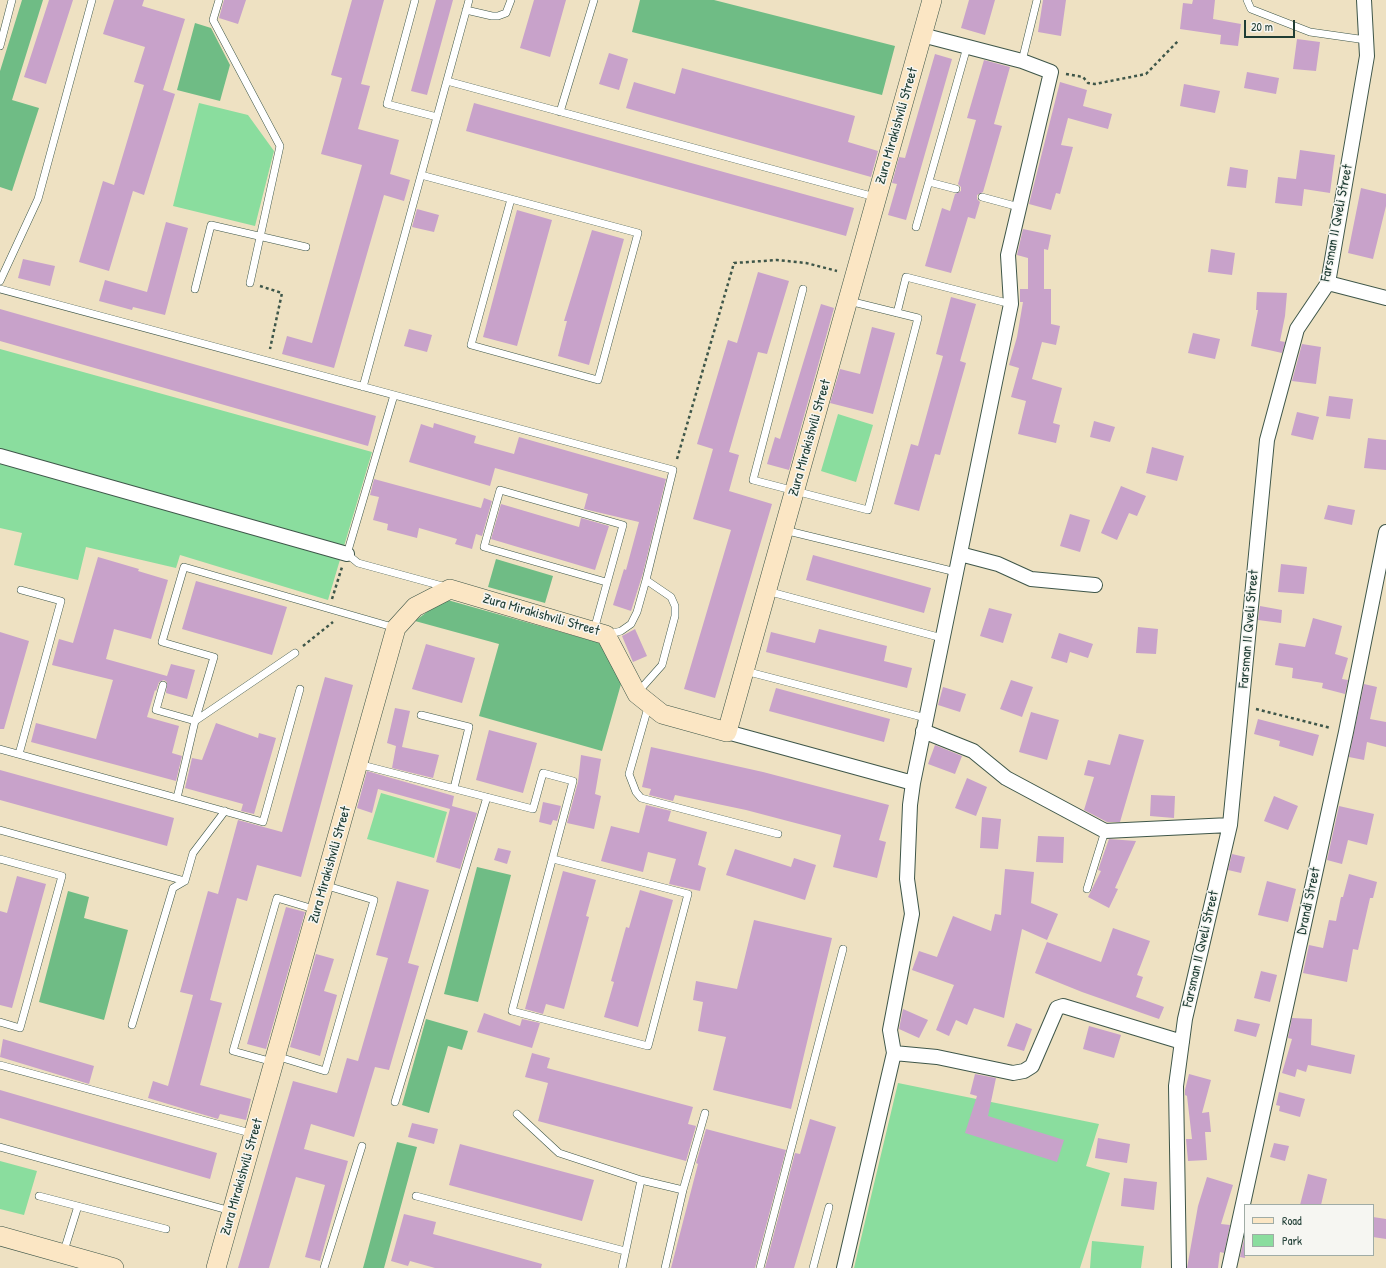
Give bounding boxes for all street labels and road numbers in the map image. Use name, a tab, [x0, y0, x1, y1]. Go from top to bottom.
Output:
street label: Zura Mirakishvili Street	[872, 66, 922, 186]
street label: Farsman II Qveli Street	[1317, 163, 1357, 283]
street label: Zura Mirakishvili Street	[785, 378, 835, 498]
street label: Farsman II Qveli Street	[1235, 569, 1263, 689]
street label: Zura Mirakishvili Street	[481, 590, 601, 640]
street label: Zura Mirakishvili Street	[305, 805, 355, 925]
street label: Drandi Street	[1294, 866, 1324, 936]
street label: Farsman II Qveli Street	[1179, 889, 1223, 1009]
street label: Zura Mirakishvili Street	[217, 1117, 267, 1237]

